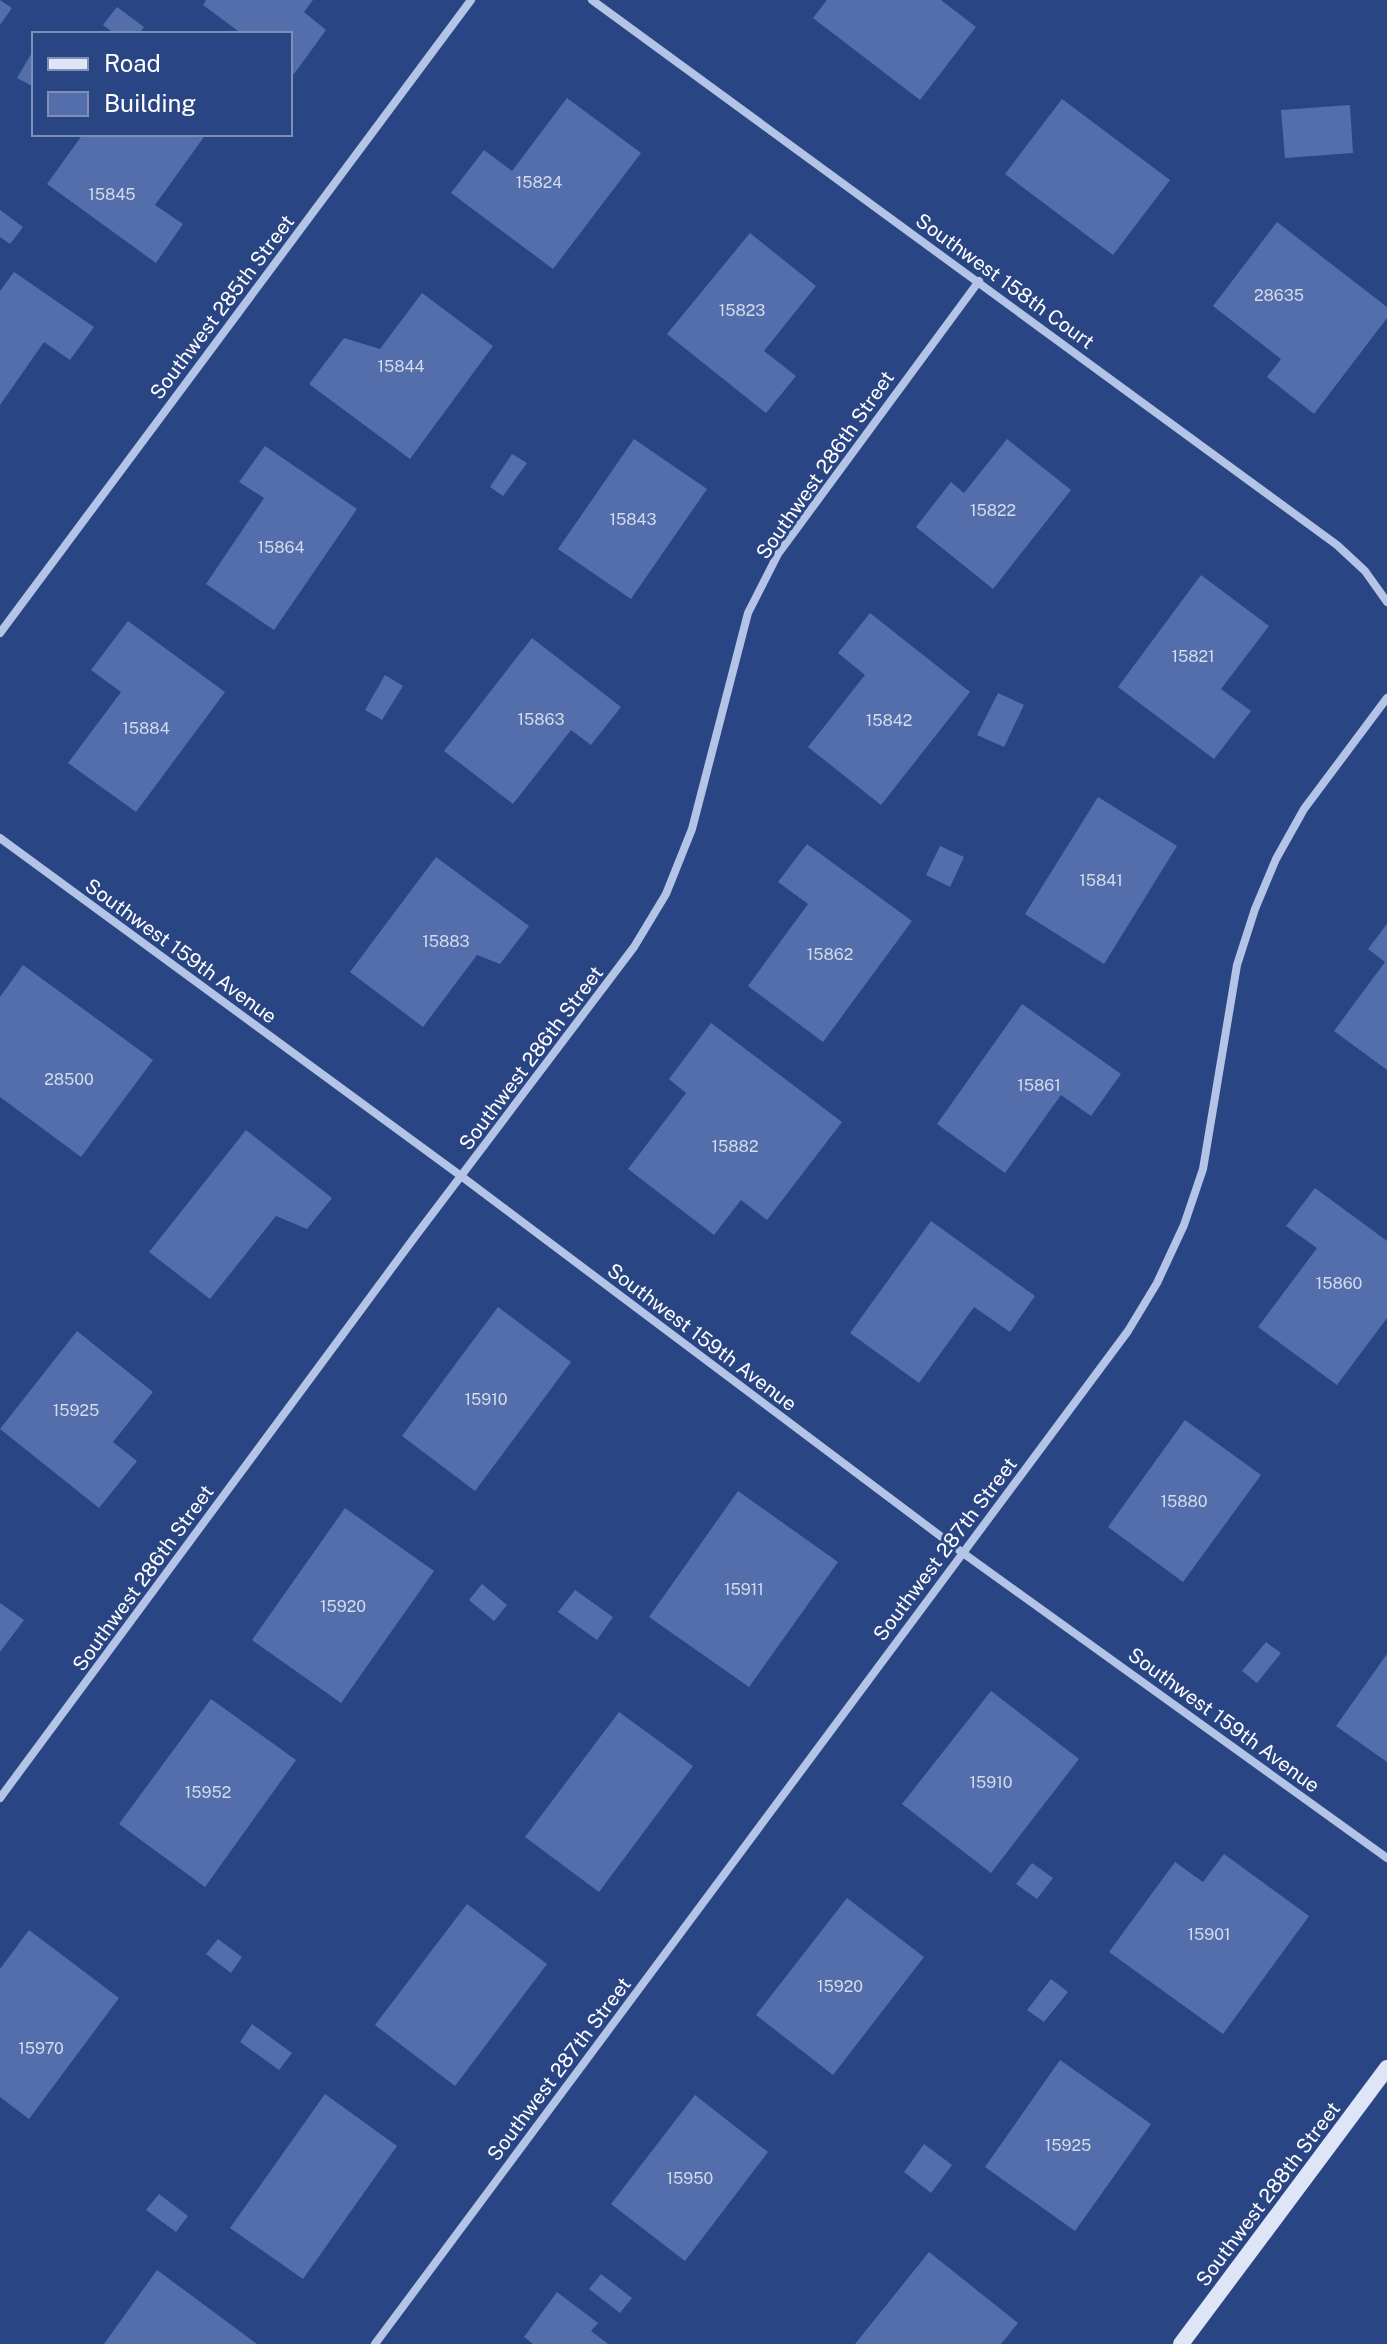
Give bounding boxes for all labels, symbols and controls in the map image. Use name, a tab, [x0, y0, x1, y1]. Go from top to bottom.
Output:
legend	[32, 32, 292, 136]
text: Road	[104, 49, 161, 77]
text: Building	[104, 89, 196, 117]
house number: 15824	[516, 173, 562, 192]
house number: 15845	[88, 185, 136, 204]
street label: Southwest 158th Court	[911, 208, 1099, 354]
street label: Southwest 285th Street	[145, 210, 299, 404]
house number: 28635	[1254, 286, 1304, 305]
house number: 15823	[719, 301, 765, 320]
house number: 15844	[377, 357, 425, 376]
street label: Southwest 286th Street	[751, 366, 899, 564]
house number: 15822	[970, 501, 1016, 520]
house number: 15843	[609, 510, 657, 529]
house number: 15864	[257, 538, 305, 557]
house number: 15821	[1171, 647, 1215, 666]
house number: 15863	[518, 710, 564, 729]
house number: 15842	[866, 711, 912, 730]
house number: 15884	[122, 719, 170, 738]
house number: 15841	[1079, 871, 1123, 890]
street label: Southwest 159th Avenue	[81, 873, 281, 1029]
house number: 15883	[422, 932, 470, 951]
house number: 15862	[807, 945, 853, 964]
street label: Southwest 286th Street	[454, 961, 608, 1155]
house number: 28500	[44, 1070, 94, 1089]
house number: 15861	[1017, 1076, 1061, 1095]
house number: 15882	[712, 1137, 758, 1156]
street label: Southwest 159th Avenue	[603, 1258, 801, 1416]
house number: 15860	[1316, 1274, 1363, 1293]
house number: 15910	[464, 1390, 508, 1409]
house number: 15925	[53, 1401, 99, 1420]
street label: Southwest 287th Street	[868, 1453, 1022, 1645]
street label: Southwest 286th Street	[67, 1480, 219, 1676]
house number: 15880	[1160, 1492, 1208, 1511]
house number: 15911	[724, 1580, 764, 1599]
house number: 15920	[320, 1597, 366, 1616]
street label: Southwest 159th Avenue	[1124, 1642, 1324, 1798]
house number: 15910	[969, 1773, 1013, 1792]
house number: 15952	[185, 1783, 231, 1802]
house number: 15901	[1188, 1925, 1230, 1944]
street label: Southwest 287th Street	[482, 1973, 636, 2165]
house number: 15920	[817, 1977, 863, 1996]
house number: 15970	[18, 2039, 64, 2058]
street label: Southwest 288th Street	[1191, 2097, 1345, 2291]
house number: 15925	[1045, 2136, 1091, 2155]
house number: 15950	[667, 2169, 714, 2188]

